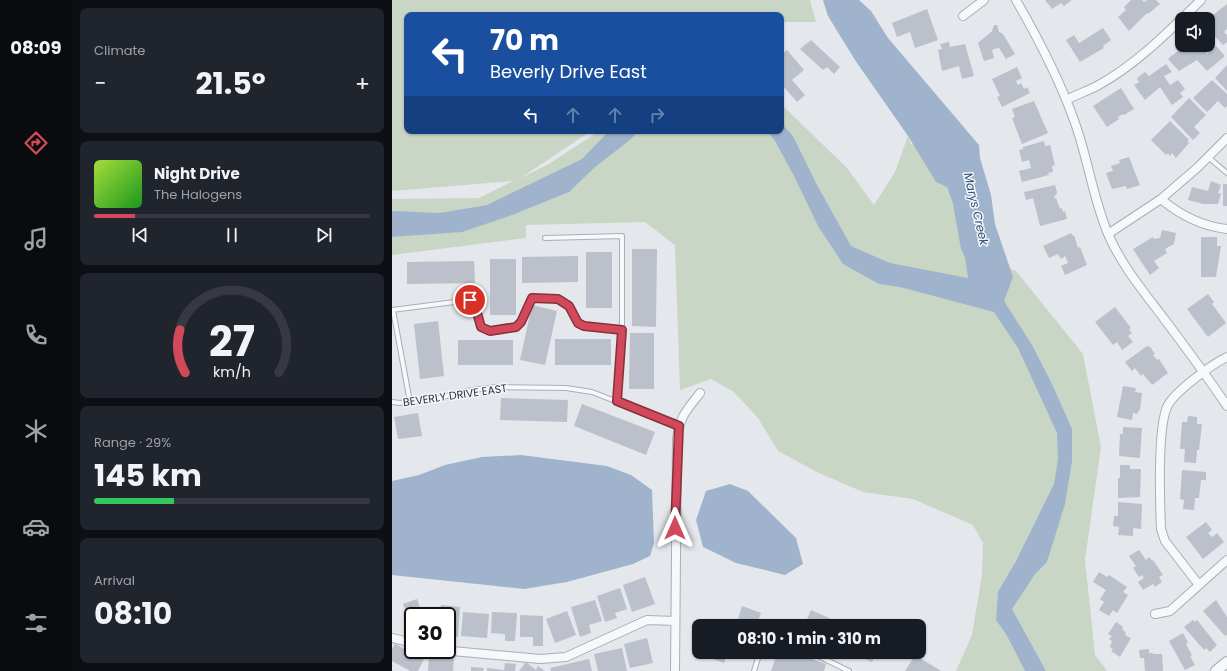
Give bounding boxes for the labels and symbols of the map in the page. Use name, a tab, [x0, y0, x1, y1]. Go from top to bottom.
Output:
water label: Marys Creek	[960, 171, 993, 248]
pin	[453, 283, 487, 317]
street label: BEVERLY DRIVE EAST	[402, 380, 508, 410]
position arrow	[654, 507, 696, 549]
speed limit sign: 30	[404, 607, 456, 659]

